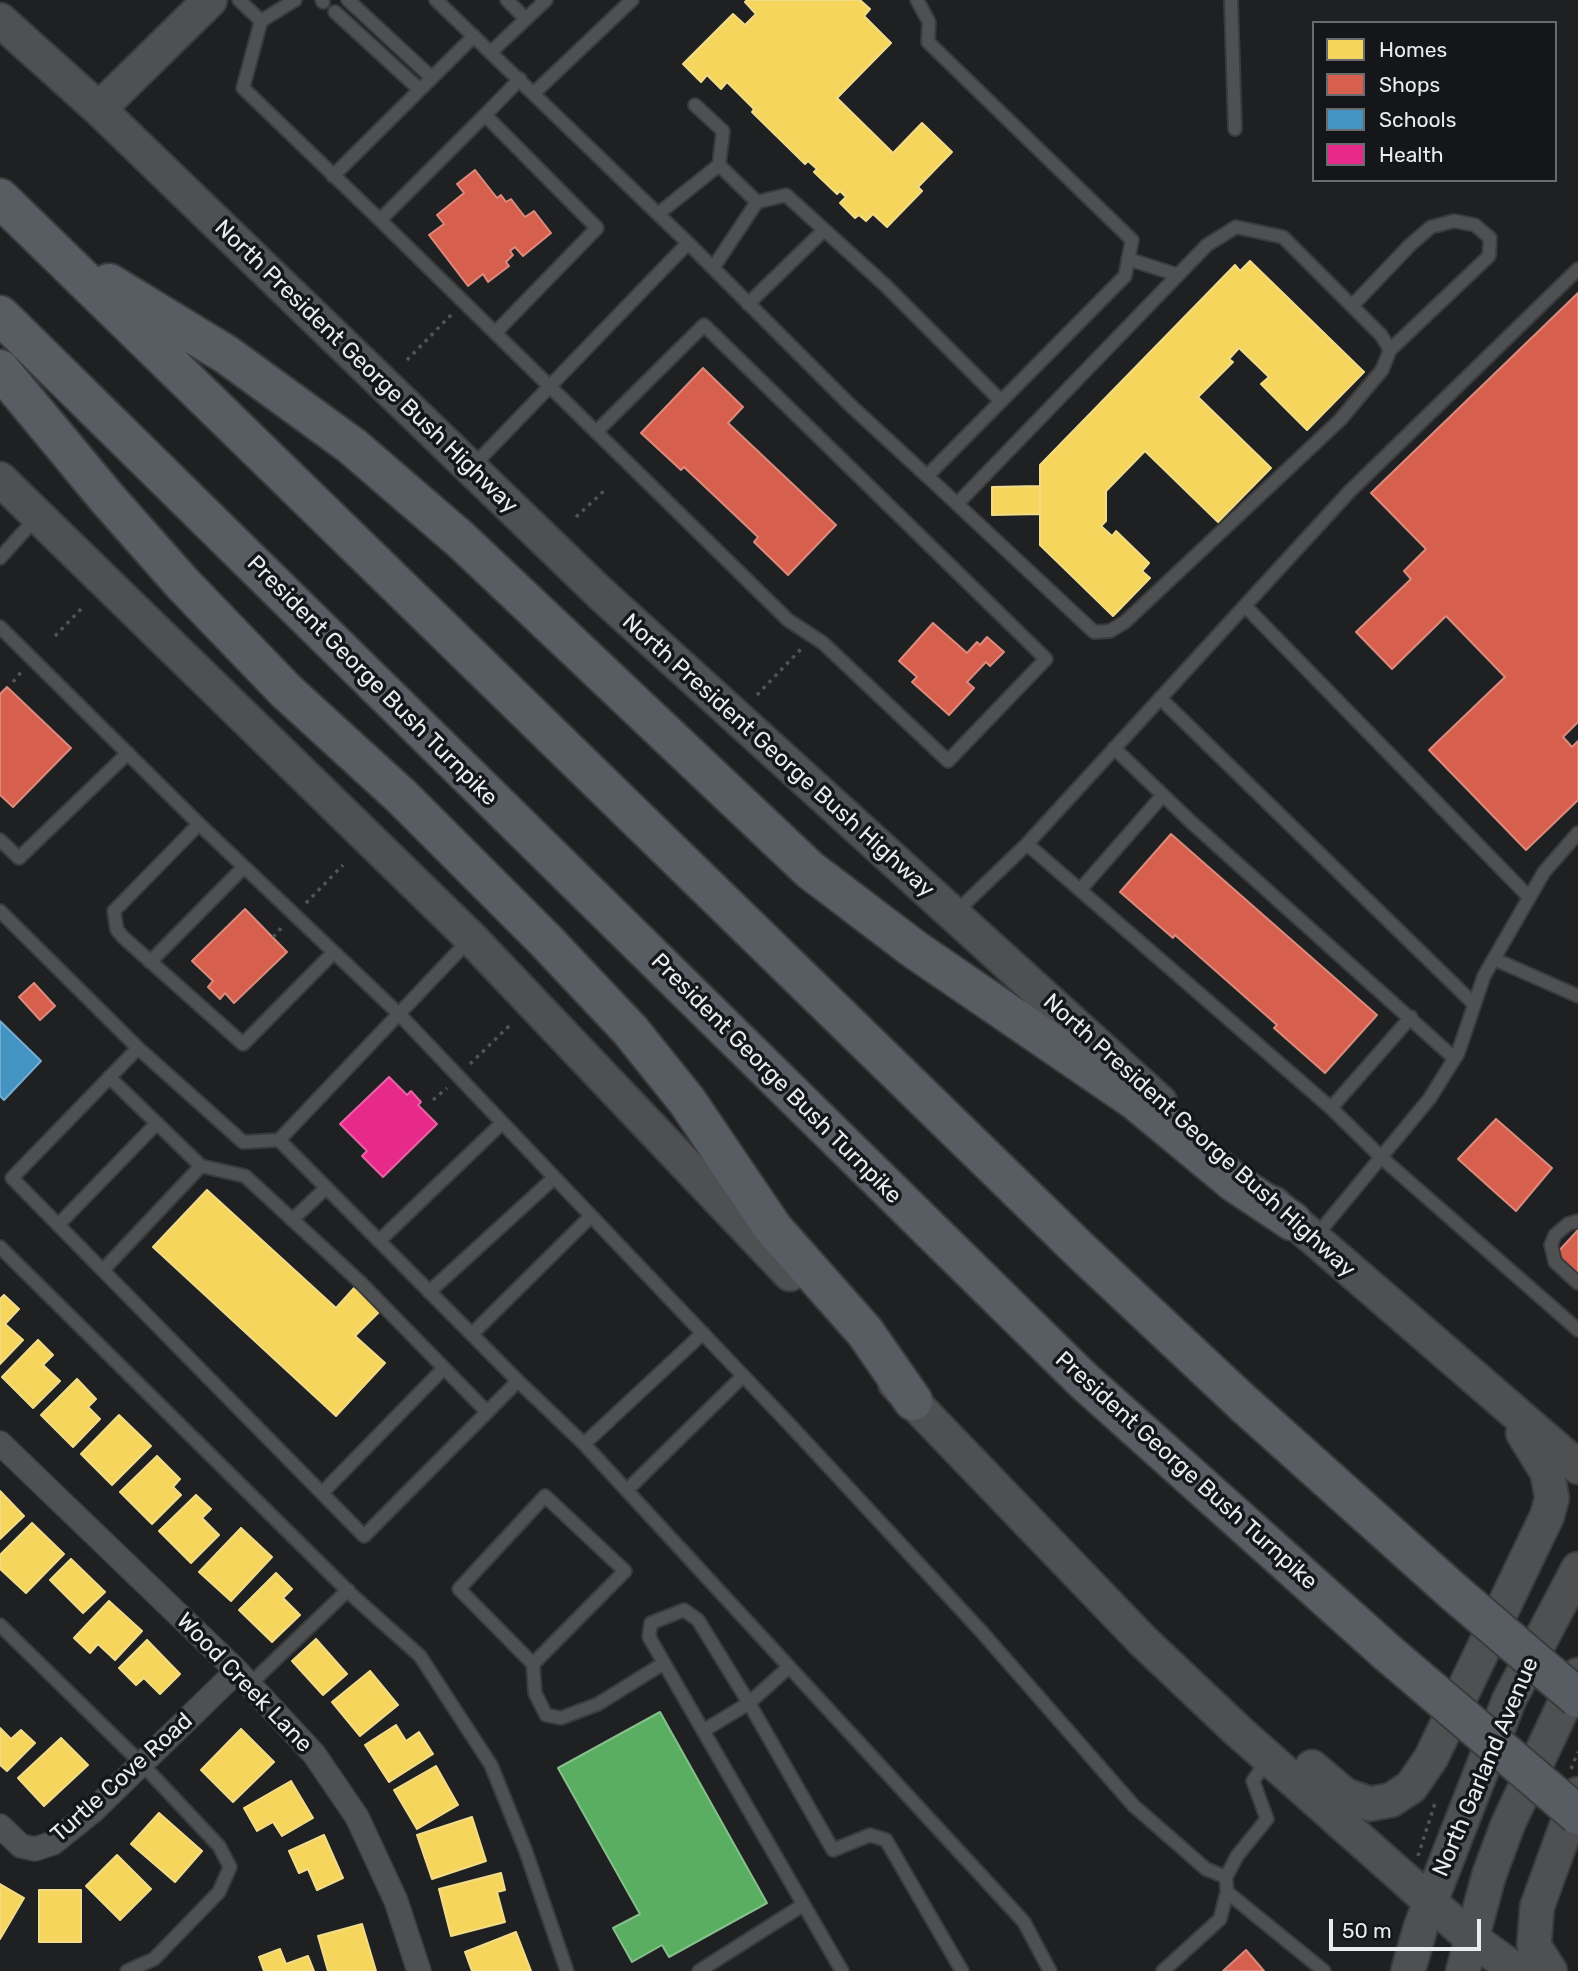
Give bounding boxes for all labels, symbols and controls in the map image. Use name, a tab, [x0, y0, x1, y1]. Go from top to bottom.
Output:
legend	[1312, 21, 1557, 182]
text: Homes	[1379, 37, 1447, 62]
text: Shops	[1379, 72, 1440, 97]
text: Schools	[1379, 107, 1456, 132]
text: Health	[1379, 142, 1443, 167]
street label: North President George Bush Highway	[209, 214, 523, 520]
street label: President George Bush Turnpike	[241, 550, 503, 812]
street label: North President George Bush Highway	[616, 608, 940, 904]
street label: President George Bush Turnpike	[645, 948, 907, 1210]
street label: North President George Bush Highway	[1037, 988, 1361, 1284]
street label: President George Bush Turnpike	[1049, 1346, 1323, 1596]
street label: Wood Creek Lane	[170, 1608, 318, 1758]
street label: North Garland Avenue	[1427, 1653, 1545, 1881]
street label: Turtle Cove Road	[46, 1707, 198, 1849]
scale bar	[1333, 1904, 1485, 1948]
text: 50 m	[1342, 1918, 1392, 1943]

